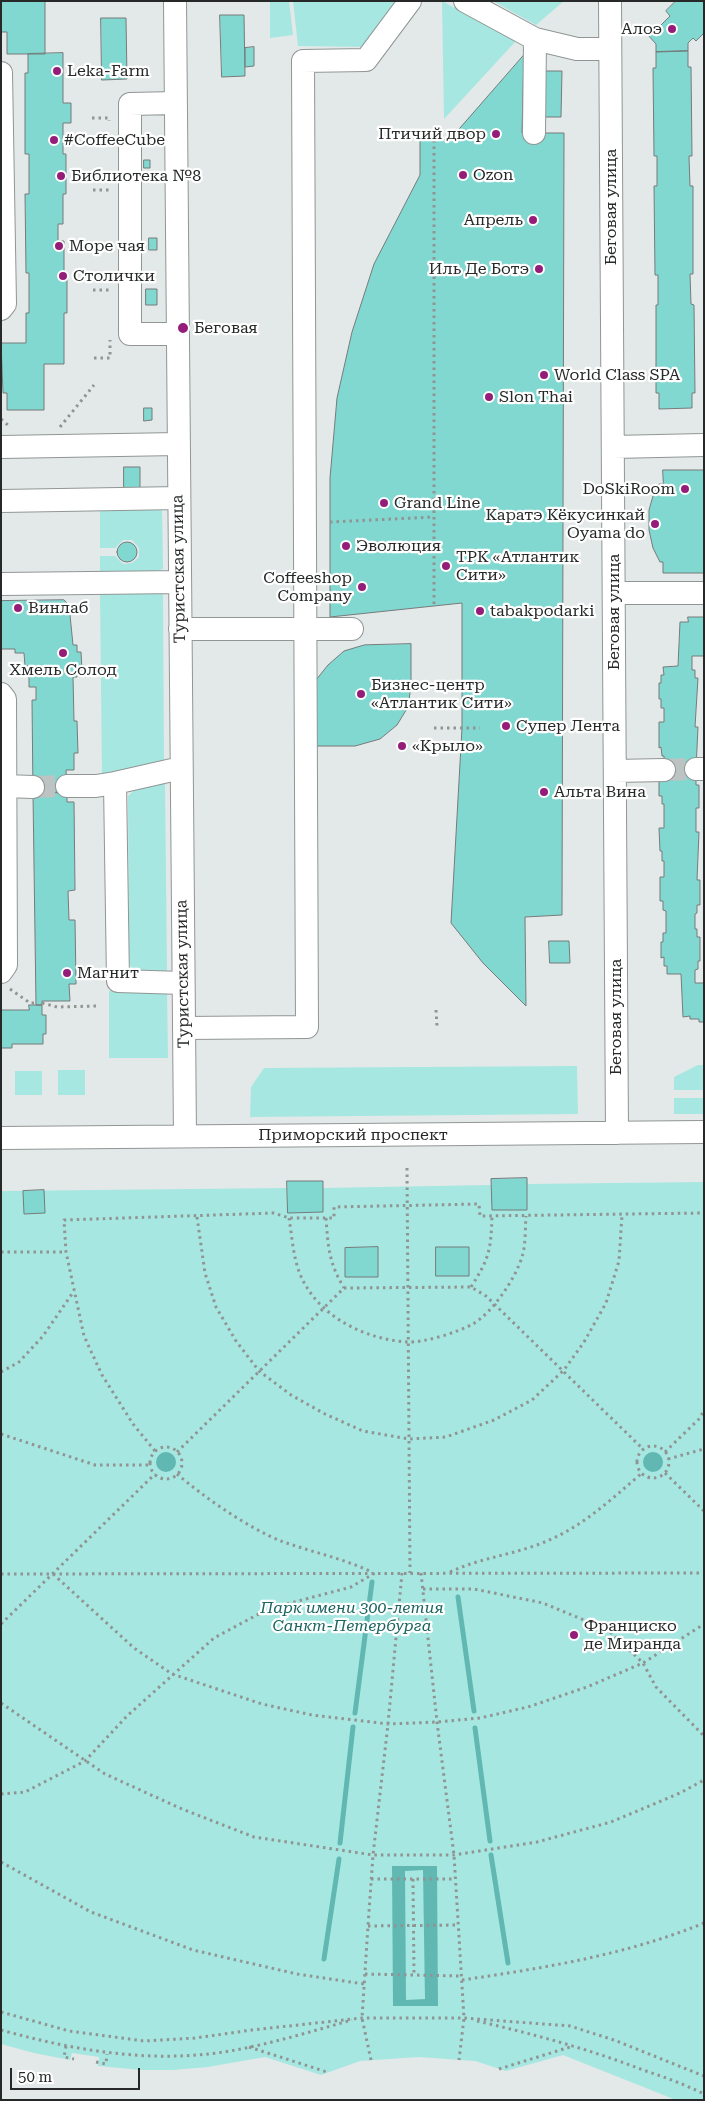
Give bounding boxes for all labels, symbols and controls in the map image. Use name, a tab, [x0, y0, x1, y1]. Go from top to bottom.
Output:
place label: Алоэ	[621, 19, 662, 39]
marker: Алоэ	[666, 23, 678, 35]
place label: Leka-Farm	[67, 61, 150, 81]
marker: Leka-Farm	[51, 65, 63, 77]
place label: Птичий двор	[378, 124, 486, 144]
marker: Птичий двор	[490, 128, 502, 140]
place label: #CoffeeCube	[64, 130, 165, 150]
marker: #CoffeeCube	[48, 134, 60, 146]
street label: Беговая улица	[601, 149, 621, 265]
place label: Ozon	[473, 165, 513, 185]
place label: Библиотека №8	[71, 166, 201, 186]
marker: Ozon	[457, 169, 469, 181]
marker: Библиотека №8	[55, 170, 67, 182]
place label: Апрель	[464, 210, 523, 230]
marker: Апрель	[527, 214, 539, 226]
place label: Море чая	[69, 236, 145, 256]
marker: Море чая	[53, 240, 65, 252]
place label: Иль Де Ботэ	[429, 259, 529, 279]
marker: Иль Де Ботэ	[533, 263, 545, 275]
place label: Столички	[73, 266, 155, 286]
marker: Столички	[57, 270, 69, 282]
place label: Беговая	[194, 318, 258, 338]
marker: Беговая	[176, 321, 190, 335]
place label: World Class SPA	[554, 365, 680, 385]
marker: World Class SPA	[538, 369, 550, 381]
place label: Slon Thai	[499, 387, 573, 407]
marker: Slon Thai	[483, 391, 495, 403]
place label: DoSkiRoom	[582, 479, 675, 499]
marker: DoSkiRoom	[679, 483, 691, 495]
place label: Grand Line	[394, 493, 480, 513]
street label: Туристская улица	[168, 495, 190, 643]
marker: Grand Line	[378, 497, 390, 509]
place label: Каратэ Кёкусинкай Oyama do	[485, 505, 645, 543]
marker: Каратэ Кёкусинкай Oyama do	[649, 518, 661, 530]
place label: Эволюция	[356, 536, 441, 556]
marker: Эволюция	[340, 540, 352, 552]
place label: ТРК «Атлантик Сити»	[456, 547, 579, 585]
street label: Беговая улица	[604, 554, 624, 670]
marker: ТРК «Атлантик Сити»	[440, 560, 452, 572]
place label: Coffeeshop Company	[263, 568, 352, 606]
marker: Coffeeshop Company	[356, 581, 368, 593]
place label: Винлаб	[28, 598, 88, 618]
place label: tabakpodarki	[490, 601, 594, 621]
marker: Винлаб	[12, 602, 24, 614]
marker: tabakpodarki	[474, 605, 486, 617]
marker: Хмель Солод	[57, 647, 69, 659]
place label: Хмель Солод	[9, 660, 117, 680]
place label: Бизнес-центр «Атлантик Сити»	[371, 675, 512, 713]
marker: Бизнес-центр «Атлантик Сити»	[355, 688, 367, 700]
place label: Супер Лента	[516, 716, 620, 736]
marker: Супер Лента	[500, 720, 512, 732]
place label: «Крыло»	[412, 736, 483, 756]
marker: «Крыло»	[396, 740, 408, 752]
place label: Альта Вина	[554, 782, 646, 802]
marker: Альта Вина	[538, 786, 550, 798]
street label: Туристская улица	[172, 900, 194, 1048]
street label: Беговая улица	[606, 959, 626, 1075]
place label: Магнит	[77, 963, 139, 983]
marker: Магнит	[61, 967, 73, 979]
street label: Приморский проспект	[258, 1125, 448, 1145]
park label: Парк имени 300-летия Санкт-Петербурга	[260, 1598, 444, 1636]
place label: Франциско де Миранда	[584, 1616, 681, 1654]
marker: Франциско де Миранда	[568, 1629, 580, 1641]
scale bar	[12, 2058, 142, 2090]
text: 50 m	[18, 2068, 52, 2086]

